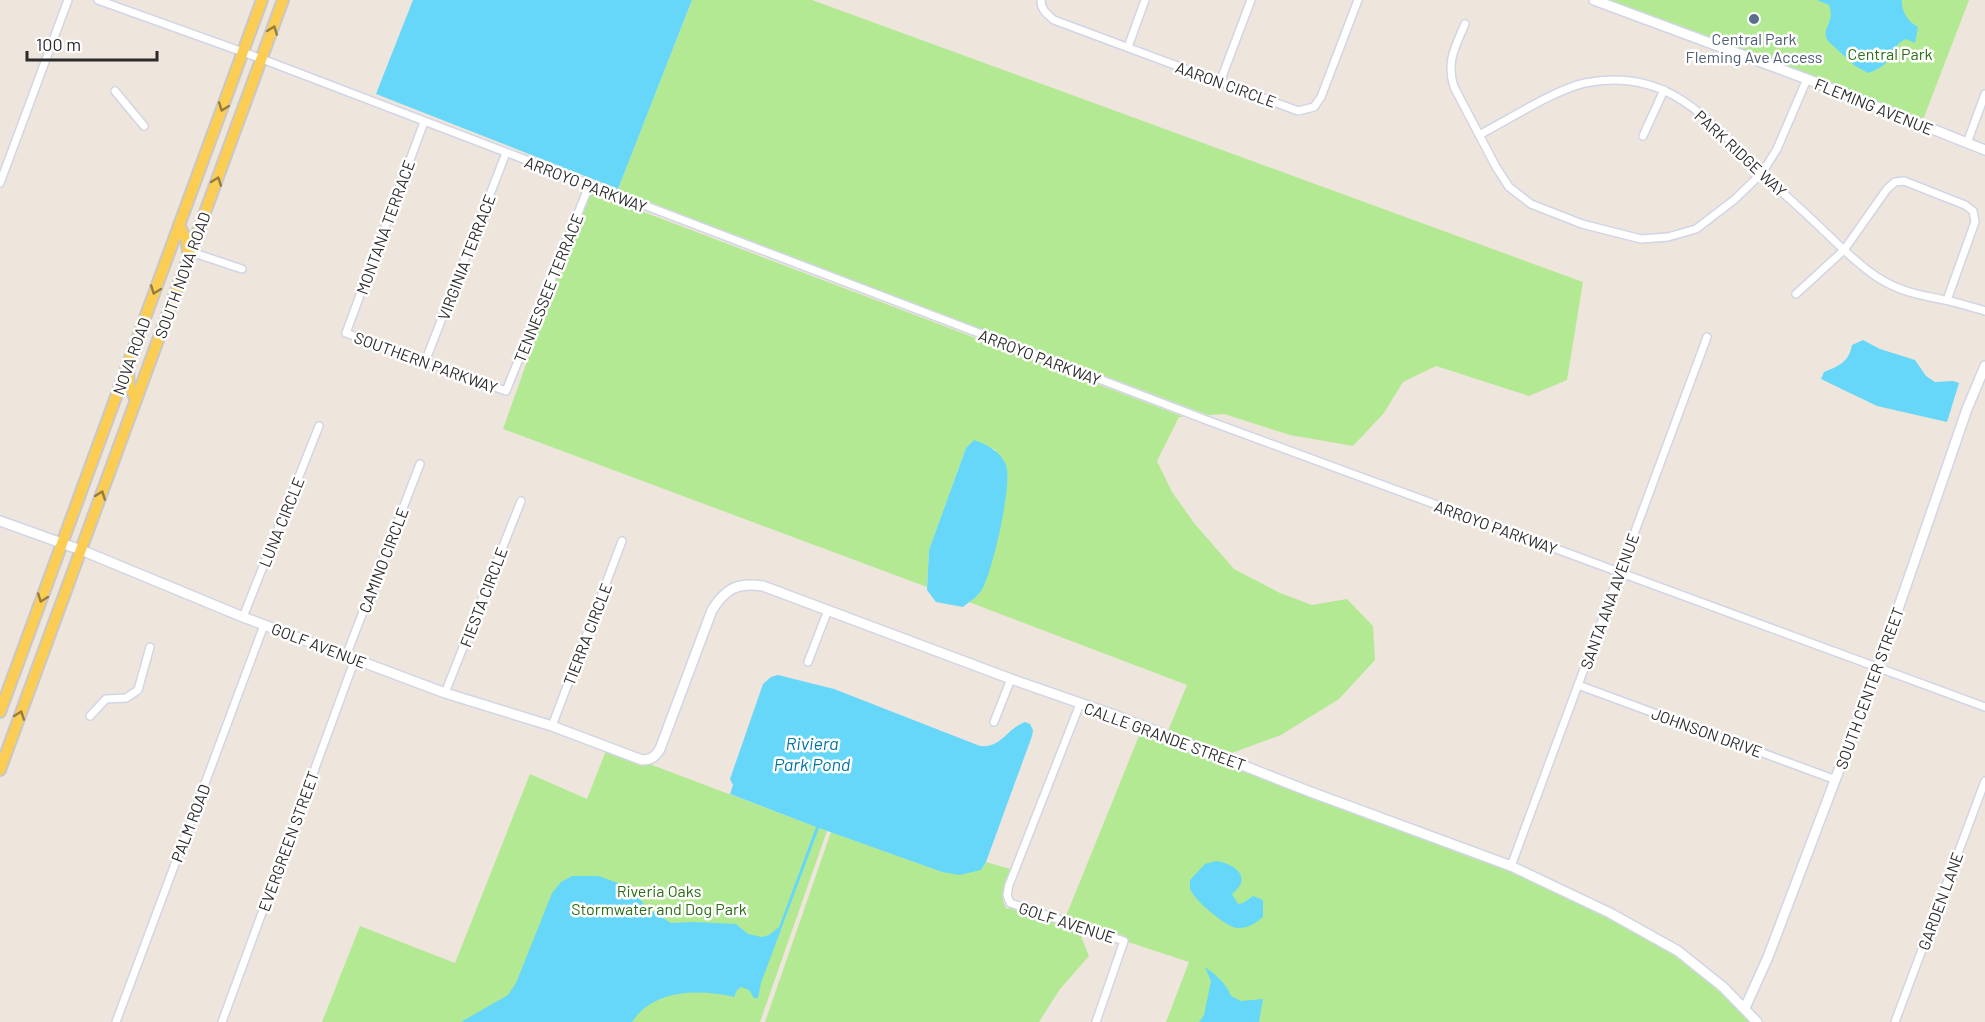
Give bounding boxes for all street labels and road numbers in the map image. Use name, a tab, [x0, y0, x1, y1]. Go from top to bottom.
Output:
street label: AARON CIRCLE	[1173, 57, 1279, 111]
street label: FLEMING AVENUE	[1812, 74, 1936, 138]
street label: PARK RIDGE WAY	[1691, 106, 1791, 200]
street label: ARROYO PARKWAY	[522, 152, 650, 216]
street label: MONTANA TERRACE	[352, 157, 418, 297]
street label: VIRGINIA TERRACE	[433, 191, 499, 323]
street label: SOUTH NOVA ROAD	[150, 209, 214, 341]
street label: TENNESSEE TERRACE	[509, 211, 587, 365]
street label: NOVA ROAD	[108, 315, 154, 397]
street label: ARROYO PARKWAY	[976, 325, 1104, 389]
street label: SOUTHERN PARKWAY	[352, 327, 500, 397]
street label: LUNA CIRCLE	[254, 474, 308, 570]
street label: ARROYO PARKWAY	[1432, 496, 1560, 558]
street label: CAMINO CIRCLE	[354, 505, 412, 615]
street label: SANTA ANA AVENUE	[1576, 531, 1642, 671]
street label: FIESTA CIRCLE	[455, 545, 511, 649]
street label: TIERRA CIRCLE	[559, 580, 615, 688]
street label: SOUTH CENTER STREET	[1831, 605, 1907, 771]
street label: GOLF AVENUE	[269, 618, 369, 672]
street label: CALLE GRANDE STREET	[1082, 698, 1248, 774]
street label: JOHNSON DRIVE	[1649, 703, 1765, 761]
street label: EVERGREEN STREET	[254, 768, 322, 914]
street label: PALM ROAD	[166, 781, 214, 865]
street label: GARDEN LANE	[1914, 850, 1966, 952]
street label: GOLF AVENUE	[1017, 898, 1117, 946]

